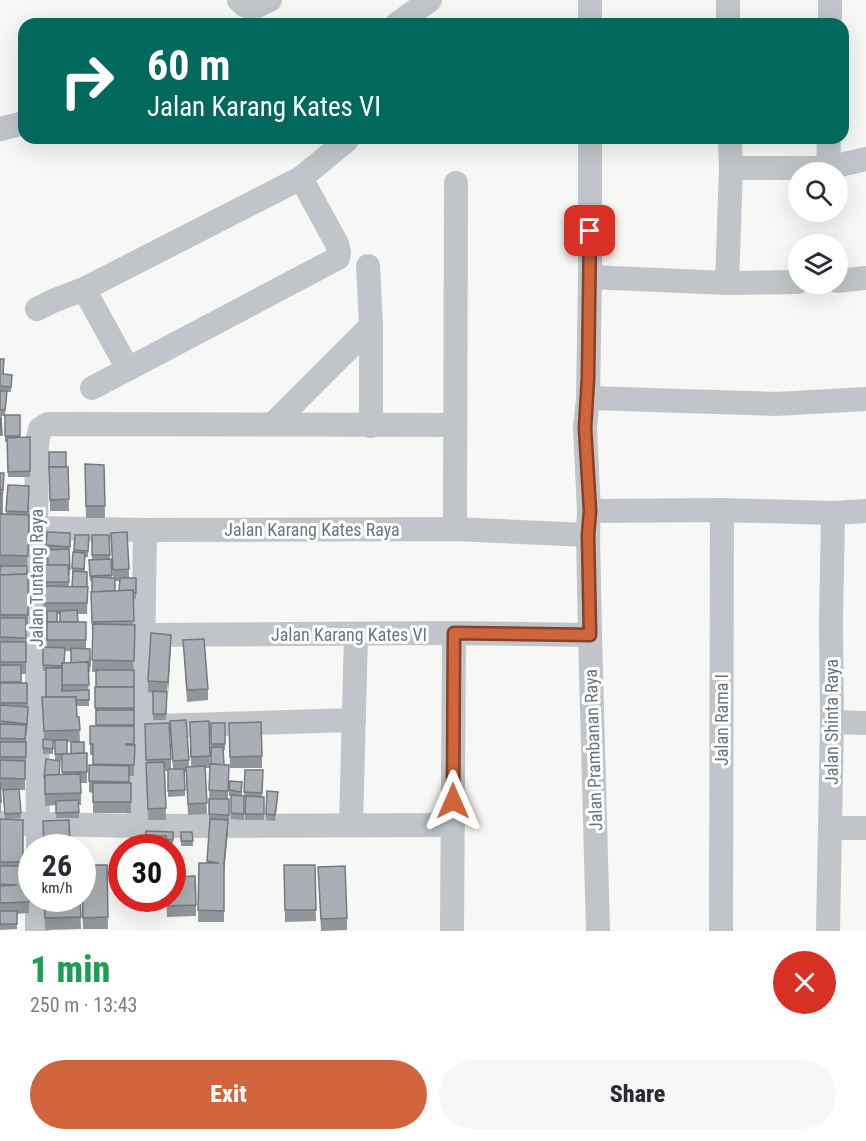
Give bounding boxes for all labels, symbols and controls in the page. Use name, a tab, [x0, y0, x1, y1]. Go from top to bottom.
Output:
text: 60 m	[147, 41, 230, 90]
icon: right	[48, 42, 126, 120]
text: Jalan Karang Kates VI	[147, 91, 381, 123]
map controls	[788, 162, 848, 294]
button: search	[788, 162, 848, 222]
pin	[564, 205, 615, 256]
icon: arrive	[573, 214, 606, 247]
button: layers	[788, 234, 848, 294]
street label: Jalan Tuntang Raya	[26, 509, 47, 647]
street label: Jalan Karang Kates Raya	[224, 519, 400, 540]
street label: Jalan Karang Kates VI	[271, 624, 427, 645]
street label: Jalan Shinta Raya	[821, 659, 842, 785]
street label: Jalan Prambanan Raya	[580, 669, 606, 831]
street label: Jalan Rama I	[711, 674, 732, 766]
position arrow	[421, 769, 485, 833]
speed limit sign: 30	[108, 834, 186, 912]
text: 26	[42, 848, 72, 883]
text: km/h	[42, 879, 72, 897]
text: 1 min	[30, 949, 110, 991]
button: close	[773, 951, 836, 1014]
text: 250 m · 13:43	[30, 993, 137, 1017]
button: Exit	[30, 1060, 427, 1129]
button: Share	[439, 1060, 836, 1129]

